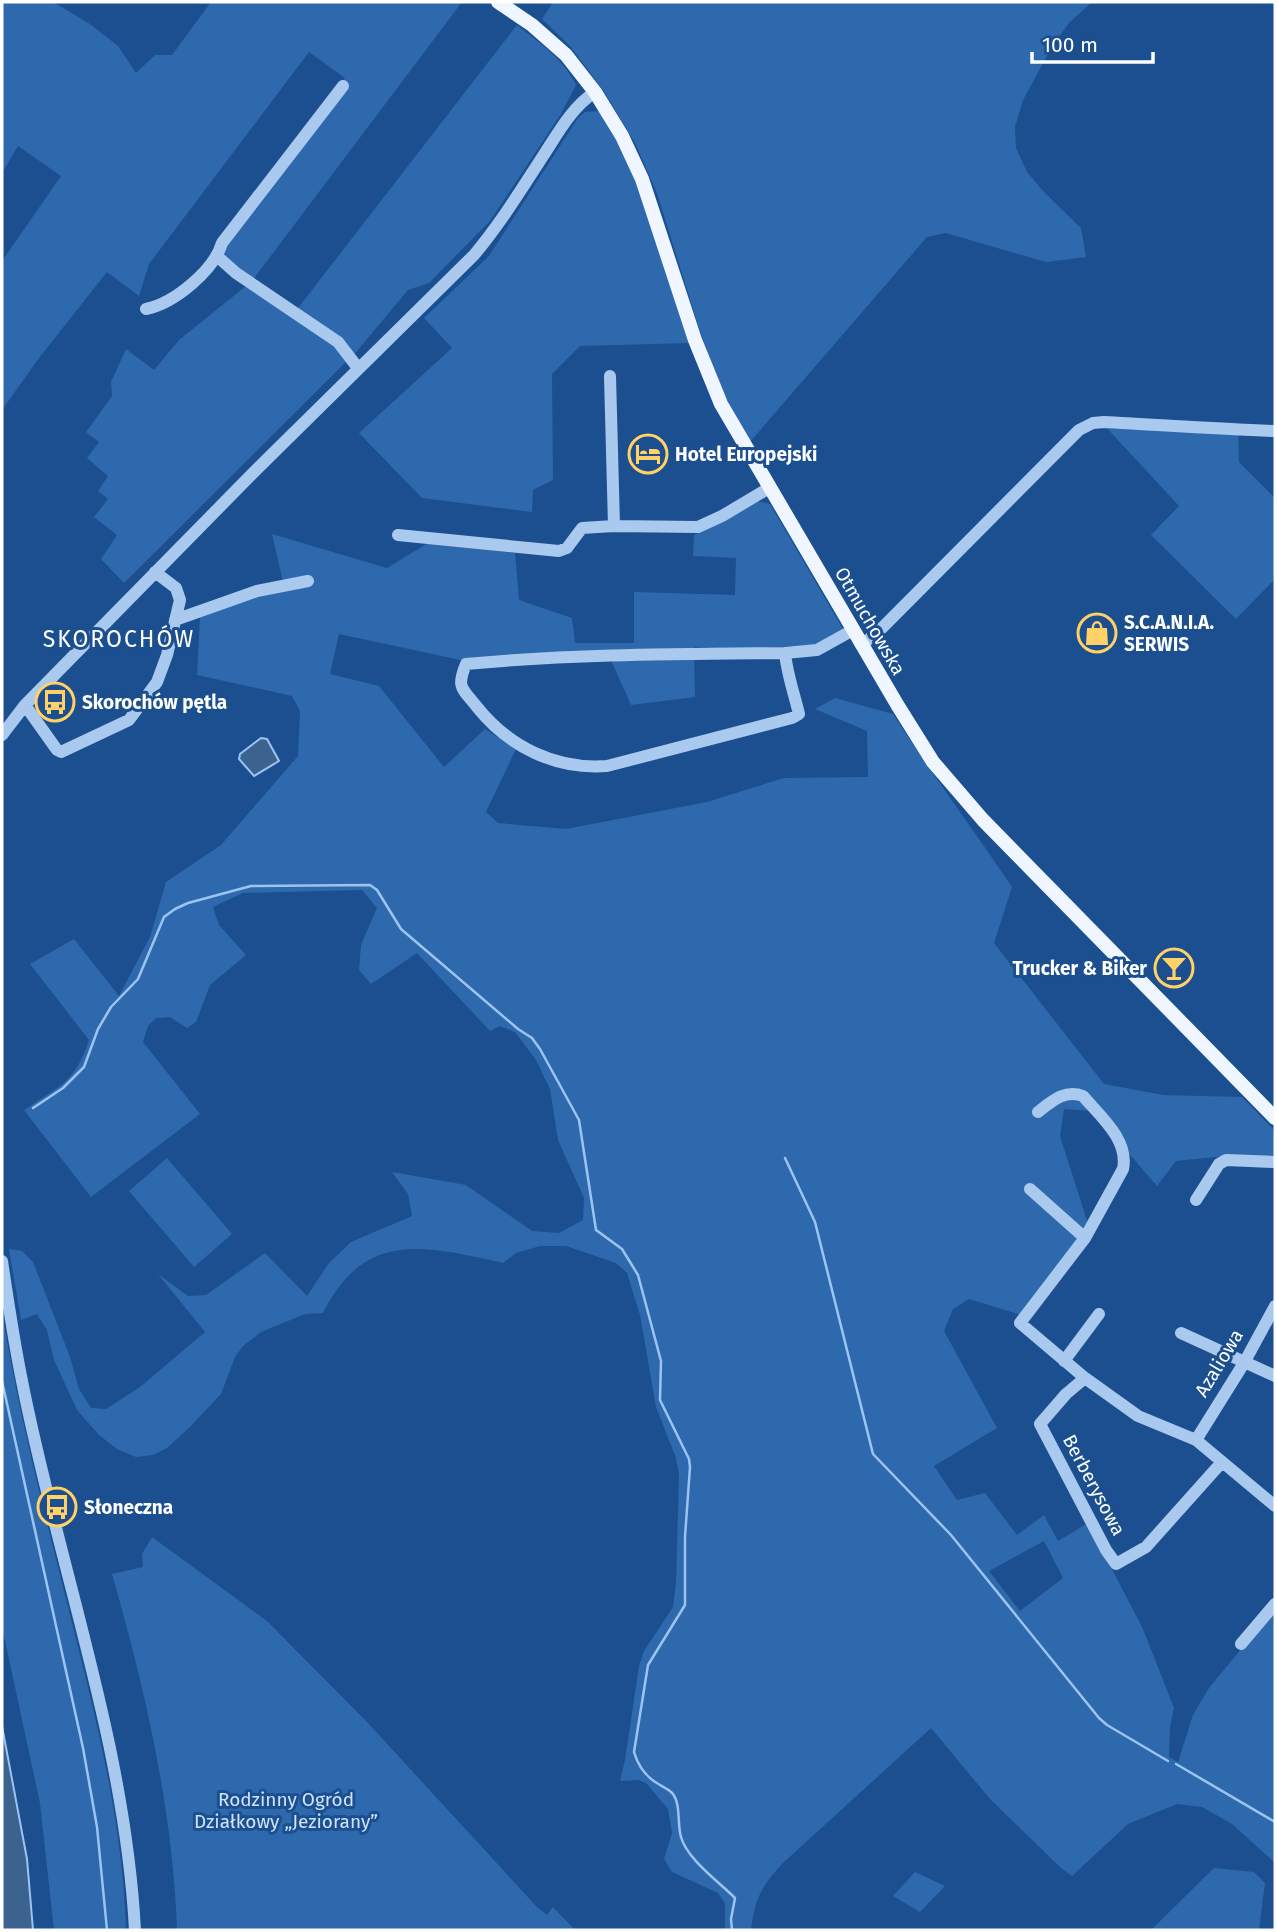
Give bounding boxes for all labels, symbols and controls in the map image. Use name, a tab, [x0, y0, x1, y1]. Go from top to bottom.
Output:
scale bar	[1032, 21, 1153, 65]
text: 100 m	[1042, 32, 1098, 58]
hotel icon: Hotel Europejski	[627, 433, 669, 475]
place label: Hotel Europejski	[675, 443, 817, 466]
street label: Otmuchowska	[830, 563, 910, 679]
place label: S.C.A.N.I.A. SERWIS	[1124, 611, 1214, 656]
shop icon: S.C.A.N.I.A. SERWIS	[1076, 612, 1118, 654]
district label: SKOROCHÓW	[43, 624, 195, 653]
bus stop icon: Skorochów pętla	[34, 681, 76, 723]
place label: Skorochów pętla	[82, 691, 227, 714]
bar icon: Trucker & Biker	[1153, 947, 1195, 989]
place label: Trucker & Biker	[1012, 957, 1147, 980]
street label: Azaliowa	[1190, 1325, 1248, 1401]
street label: Berberysowa	[1058, 1431, 1130, 1539]
bus stop icon: Słoneczna	[36, 1486, 78, 1528]
place label: Słoneczna	[84, 1496, 173, 1519]
park label: Rodzinny Ogród Działkowy „Jeziorany”	[194, 1788, 378, 1833]

